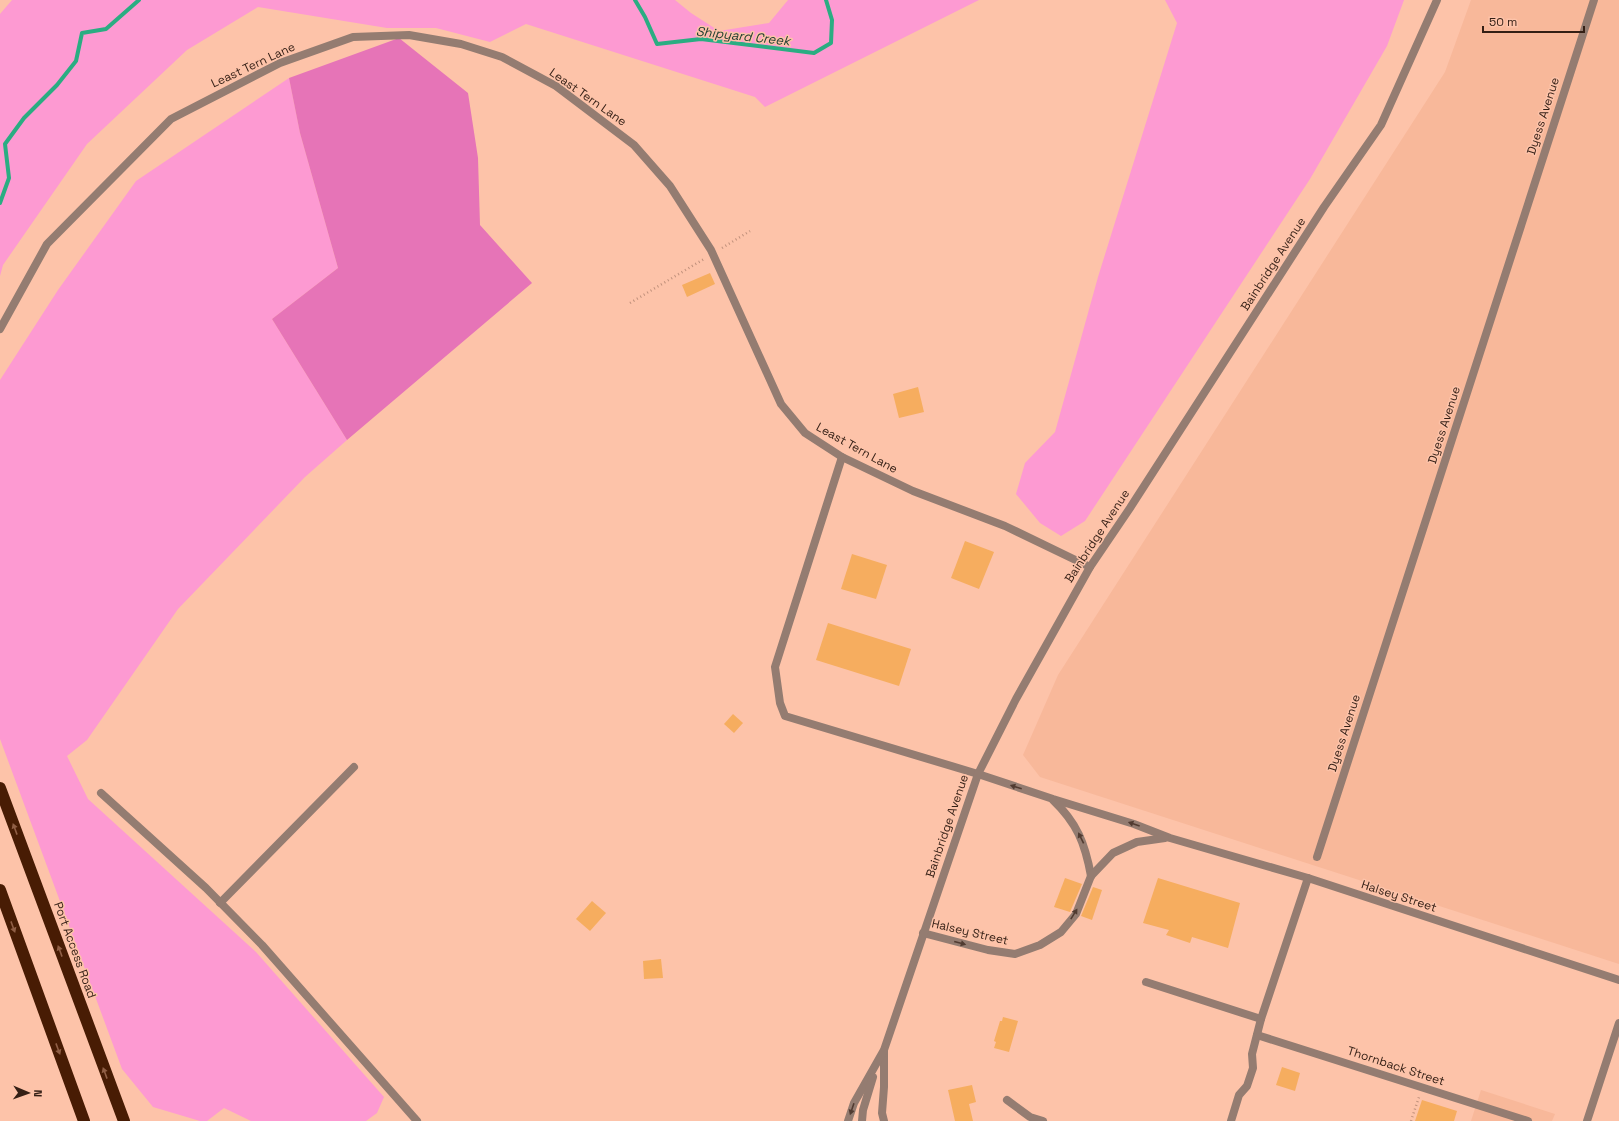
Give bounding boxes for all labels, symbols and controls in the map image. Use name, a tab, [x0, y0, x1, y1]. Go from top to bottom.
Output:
scale bar	[1483, 8, 1584, 34]
text: 50 m	[1489, 14, 1517, 30]
water label: Shipyard Creek	[695, 23, 793, 50]
street label: Least Tern Lane	[208, 39, 298, 91]
street label: Least Tern Lane	[546, 64, 630, 130]
street label: Dyess Avenue	[1523, 75, 1563, 157]
street label: Bainbridge Avenue	[1237, 214, 1309, 314]
street label: Dyess Avenue	[1424, 384, 1464, 466]
street label: Least Tern Lane	[813, 419, 901, 477]
street label: Bainbridge Avenue	[1061, 486, 1133, 586]
street label: Dyess Avenue	[1324, 692, 1364, 774]
street label: Bainbridge Avenue	[922, 772, 972, 880]
one-way arrow	[1009, 784, 1021, 790]
one-way arrow	[1128, 821, 1140, 827]
one-way arrow	[12, 822, 18, 834]
one-way arrow	[1078, 833, 1084, 844]
street label: Halsey Street	[1359, 876, 1439, 916]
street label: Port Access Road	[50, 900, 100, 1000]
one-way arrow	[1071, 908, 1078, 920]
street label: Halsey Street	[930, 915, 1010, 949]
one-way arrow	[11, 921, 17, 933]
one-way arrow	[955, 940, 967, 946]
one-way arrow	[57, 944, 63, 956]
one-way arrow	[56, 1043, 62, 1055]
street label: Thornback Street	[1345, 1043, 1447, 1089]
one-way arrow	[102, 1066, 108, 1078]
north arrow	[8, 1073, 48, 1113]
text: N	[31, 1089, 45, 1097]
one-way arrow	[849, 1104, 855, 1116]

